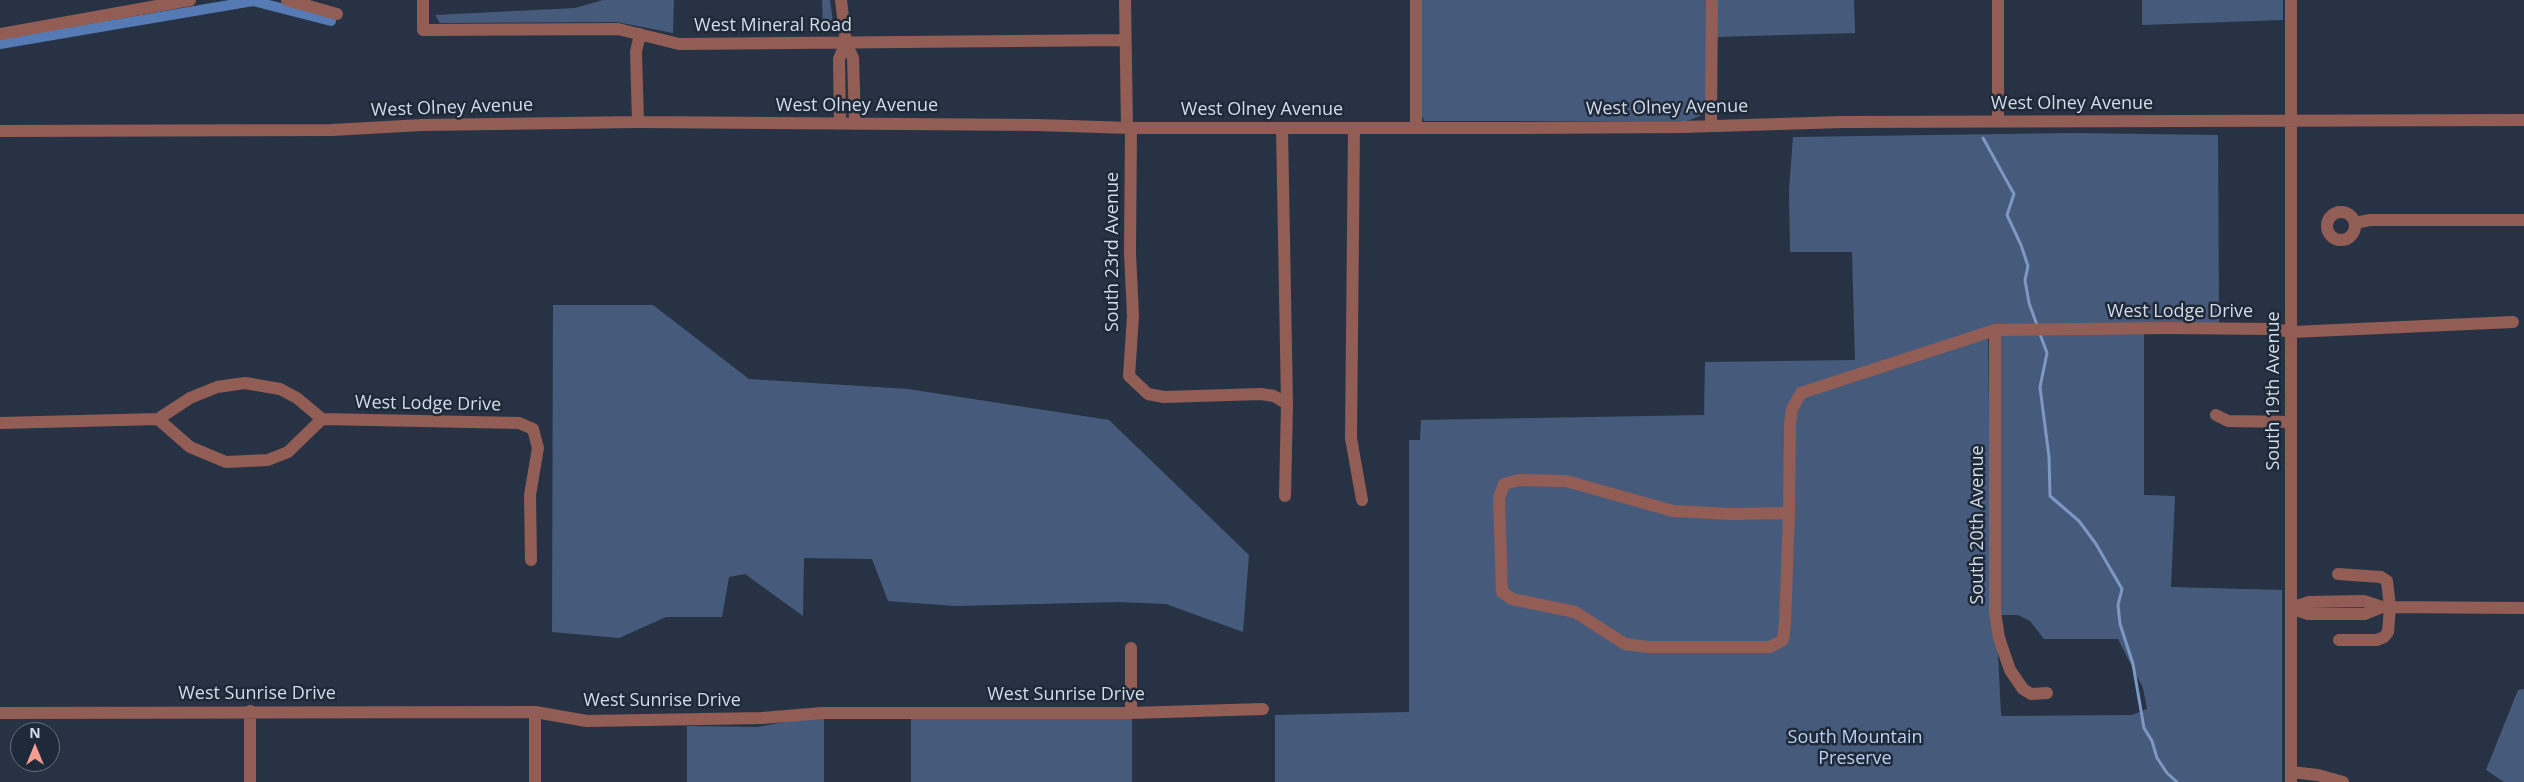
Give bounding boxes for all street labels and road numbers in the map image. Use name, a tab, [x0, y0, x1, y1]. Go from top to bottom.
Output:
street label: West Mineral Road	[694, 15, 852, 37]
street label: West Olney Avenue	[1991, 93, 2153, 115]
street label: West Olney Avenue	[370, 94, 534, 122]
street label: West Olney Avenue	[776, 95, 938, 117]
street label: West Olney Avenue	[1586, 96, 1748, 120]
street label: West Olney Avenue	[1181, 99, 1343, 121]
street label: South 23rd Avenue	[1102, 172, 1124, 332]
street label: West Lodge Drive	[2107, 301, 2253, 323]
street label: South 19th Avenue	[2263, 311, 2285, 471]
street label: West Lodge Drive	[355, 392, 501, 416]
street label: South 20th Avenue	[1967, 445, 1989, 605]
street label: West Sunrise Drive	[178, 683, 336, 705]
street label: West Sunrise Drive	[987, 684, 1145, 706]
street label: West Sunrise Drive	[583, 690, 741, 712]

